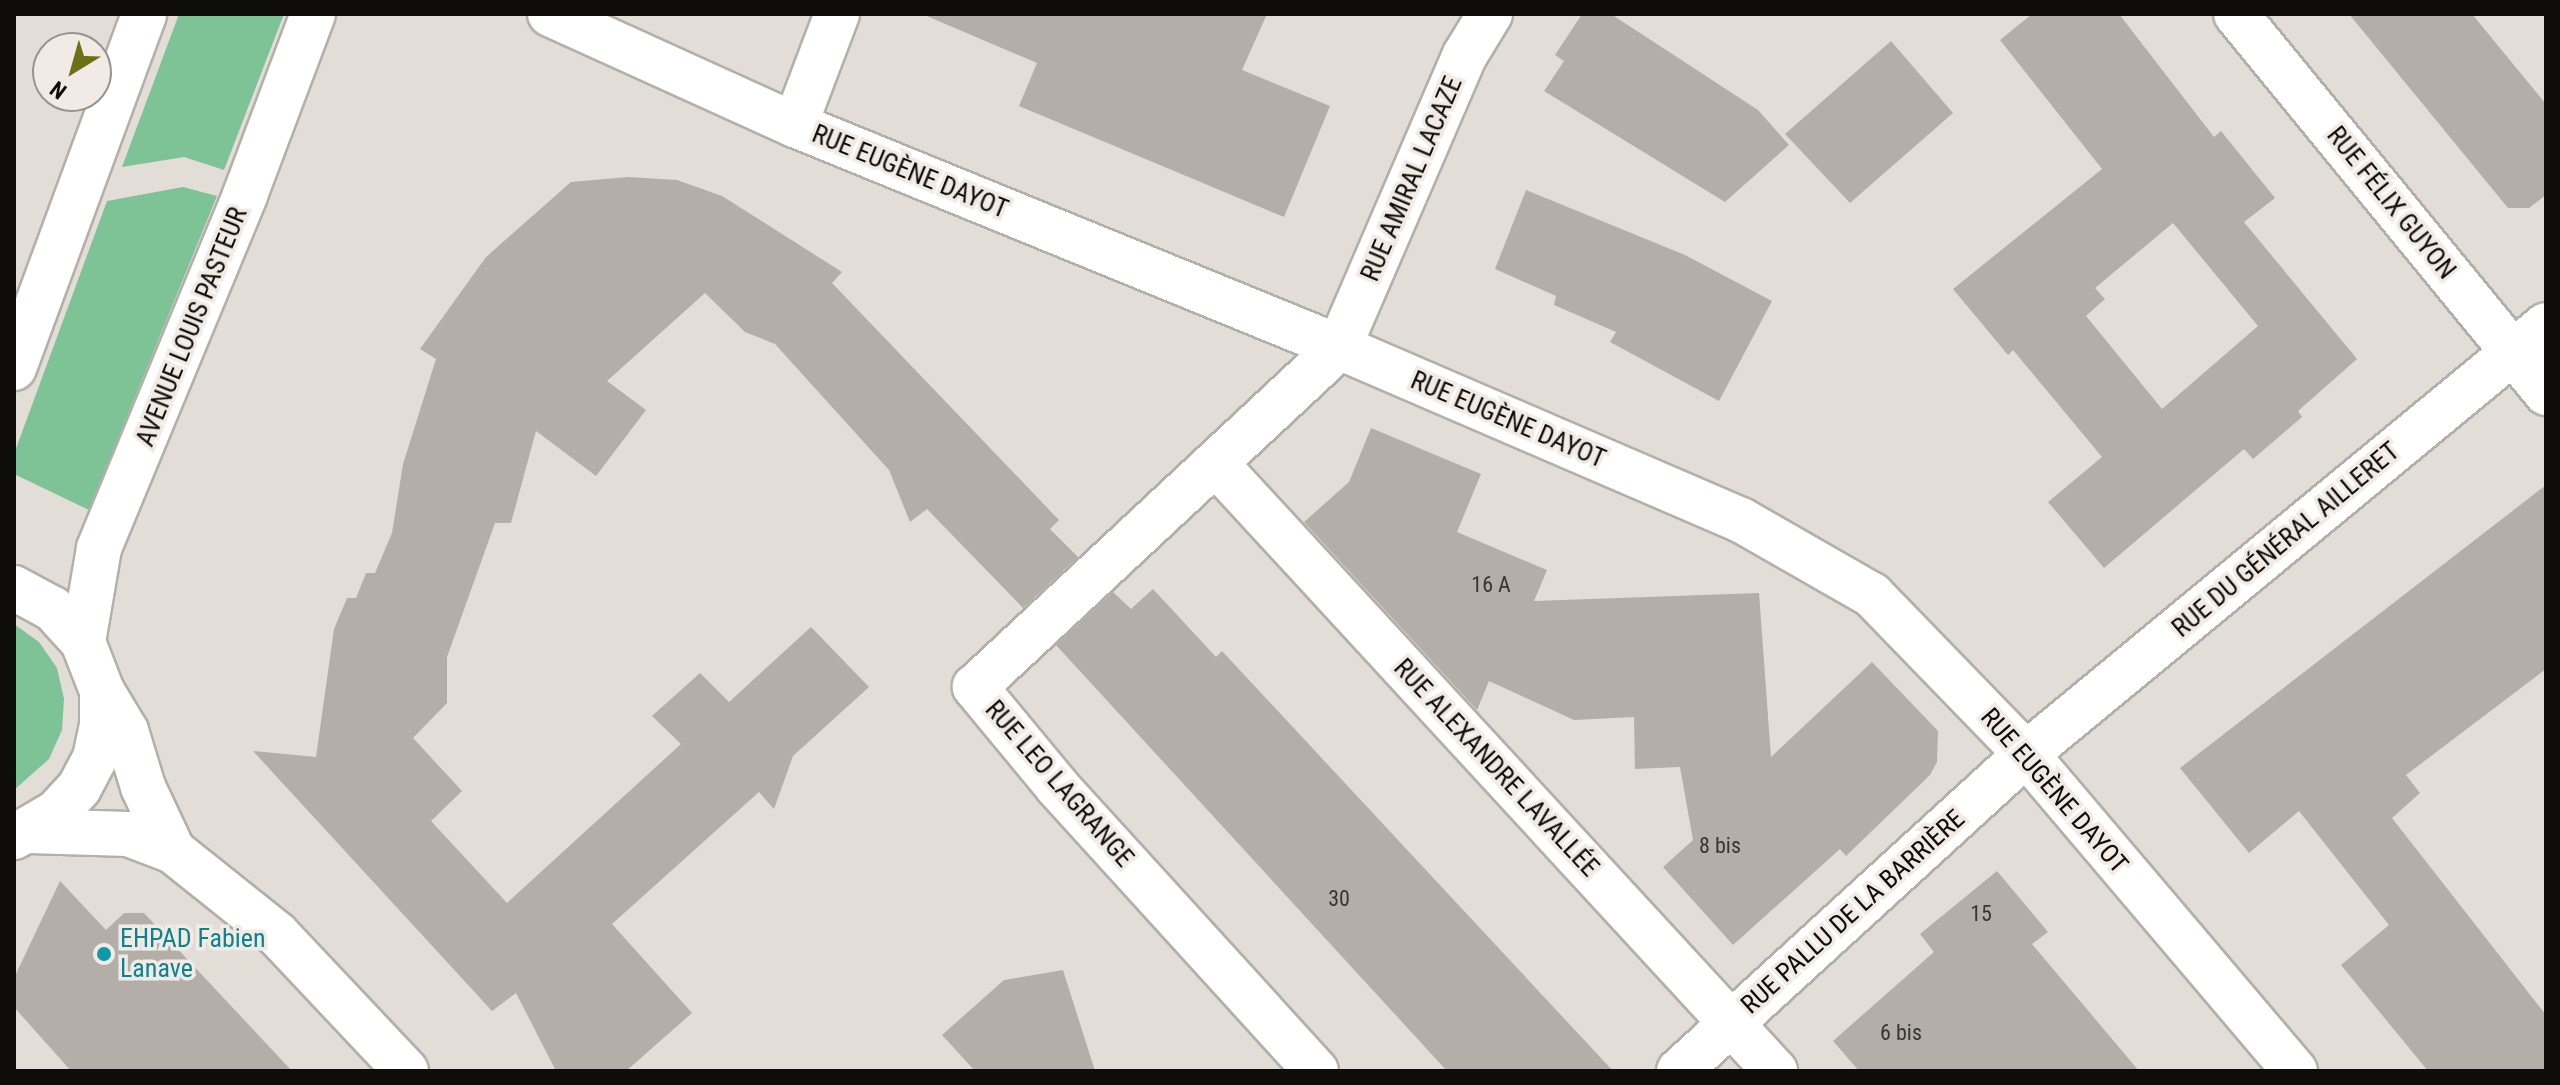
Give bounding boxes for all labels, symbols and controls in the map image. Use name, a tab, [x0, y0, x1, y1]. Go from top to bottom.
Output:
north arrow	[32, 32, 112, 112]
street label: RUE AMIRAL LACAZE	[1355, 72, 1469, 286]
text: N	[46, 76, 71, 104]
street label: RUE EUGÈNE DAYOT	[807, 118, 1013, 226]
street label: RUE FÉLIX GUYON	[2320, 120, 2462, 286]
street label: AVENUE LOUIS PASTEUR	[130, 203, 254, 451]
street label: RUE EUGÈNE DAYOT	[1406, 365, 1610, 475]
street label: RUE DU GÉNÉRAL AILLERET	[2166, 436, 2406, 644]
house number: 16 A	[1471, 572, 1511, 598]
street label: RUE ALEXANDRE LAVALLÉE	[1387, 653, 1605, 883]
street label: RUE LEO LAGRANGE	[978, 694, 1140, 874]
street label: RUE EUGÈNE DAYOT	[1974, 702, 2134, 880]
street label: RUE PALLU DE LA BARRIÈRE	[1735, 803, 1971, 1021]
house number: 8 bis	[1699, 833, 1741, 859]
house number: 30	[1328, 886, 1350, 912]
house number: 15	[1970, 901, 1992, 927]
place label: EHPAD Fabien Lanave	[120, 923, 266, 984]
marker: EHPAD Fabien Lanave	[95, 945, 113, 963]
house number: 6 bis	[1880, 1020, 1922, 1046]

